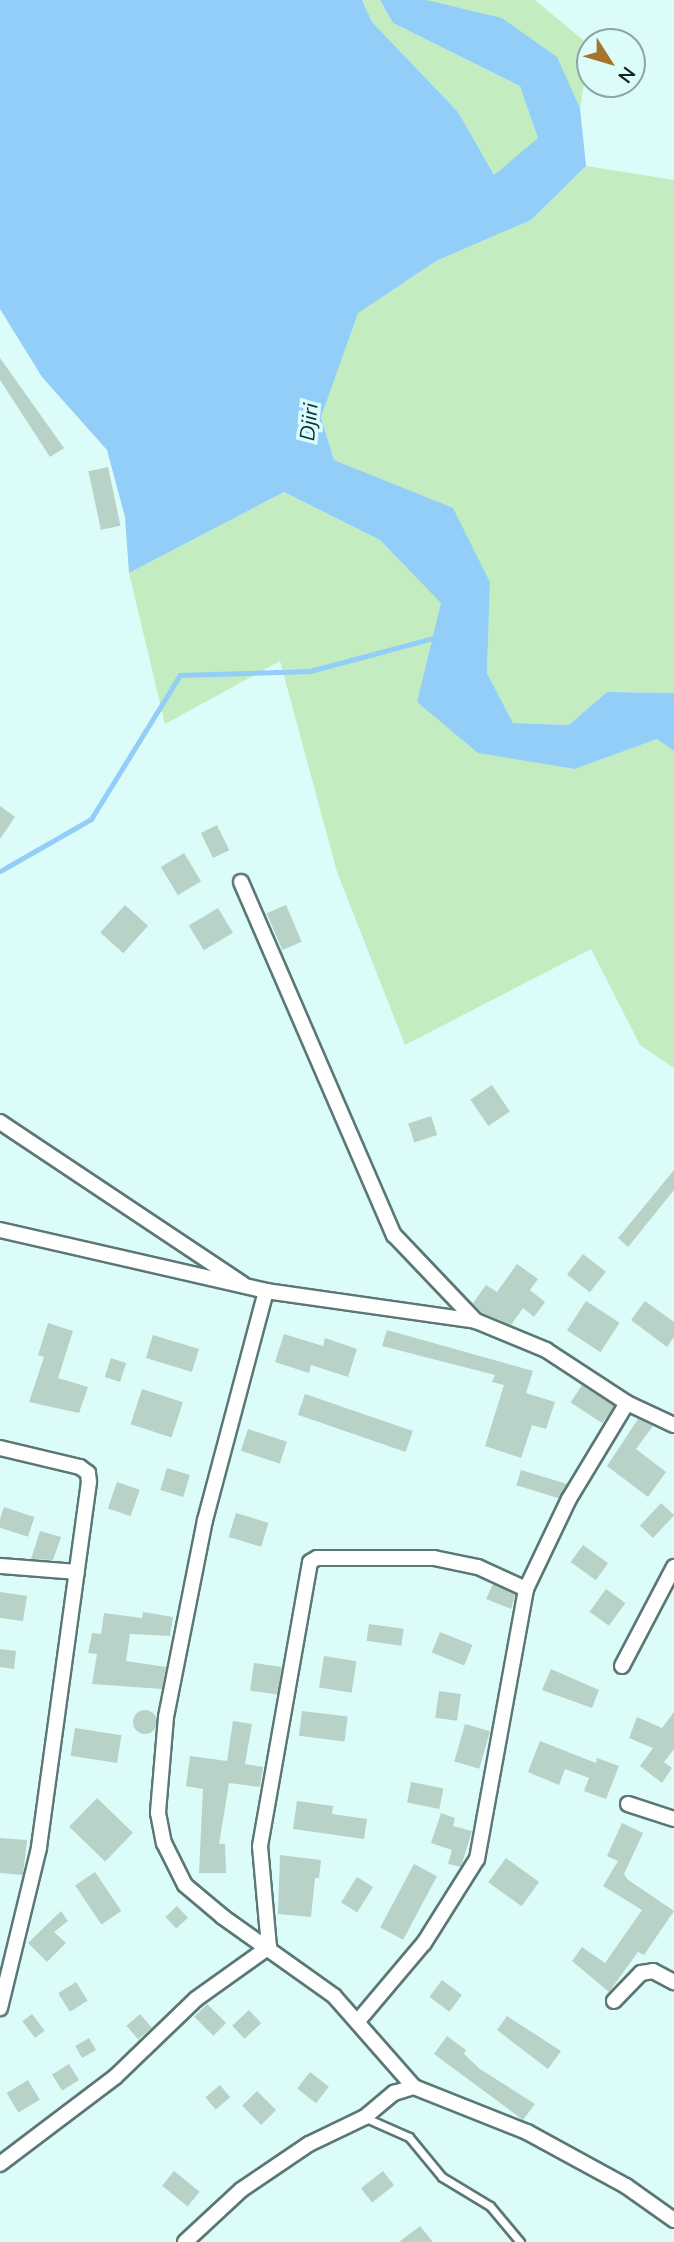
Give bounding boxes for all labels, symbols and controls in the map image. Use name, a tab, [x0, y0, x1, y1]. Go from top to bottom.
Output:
north arrow	[576, 28, 646, 98]
text: N	[612, 61, 641, 88]
water label: Djiri	[294, 402, 324, 442]

